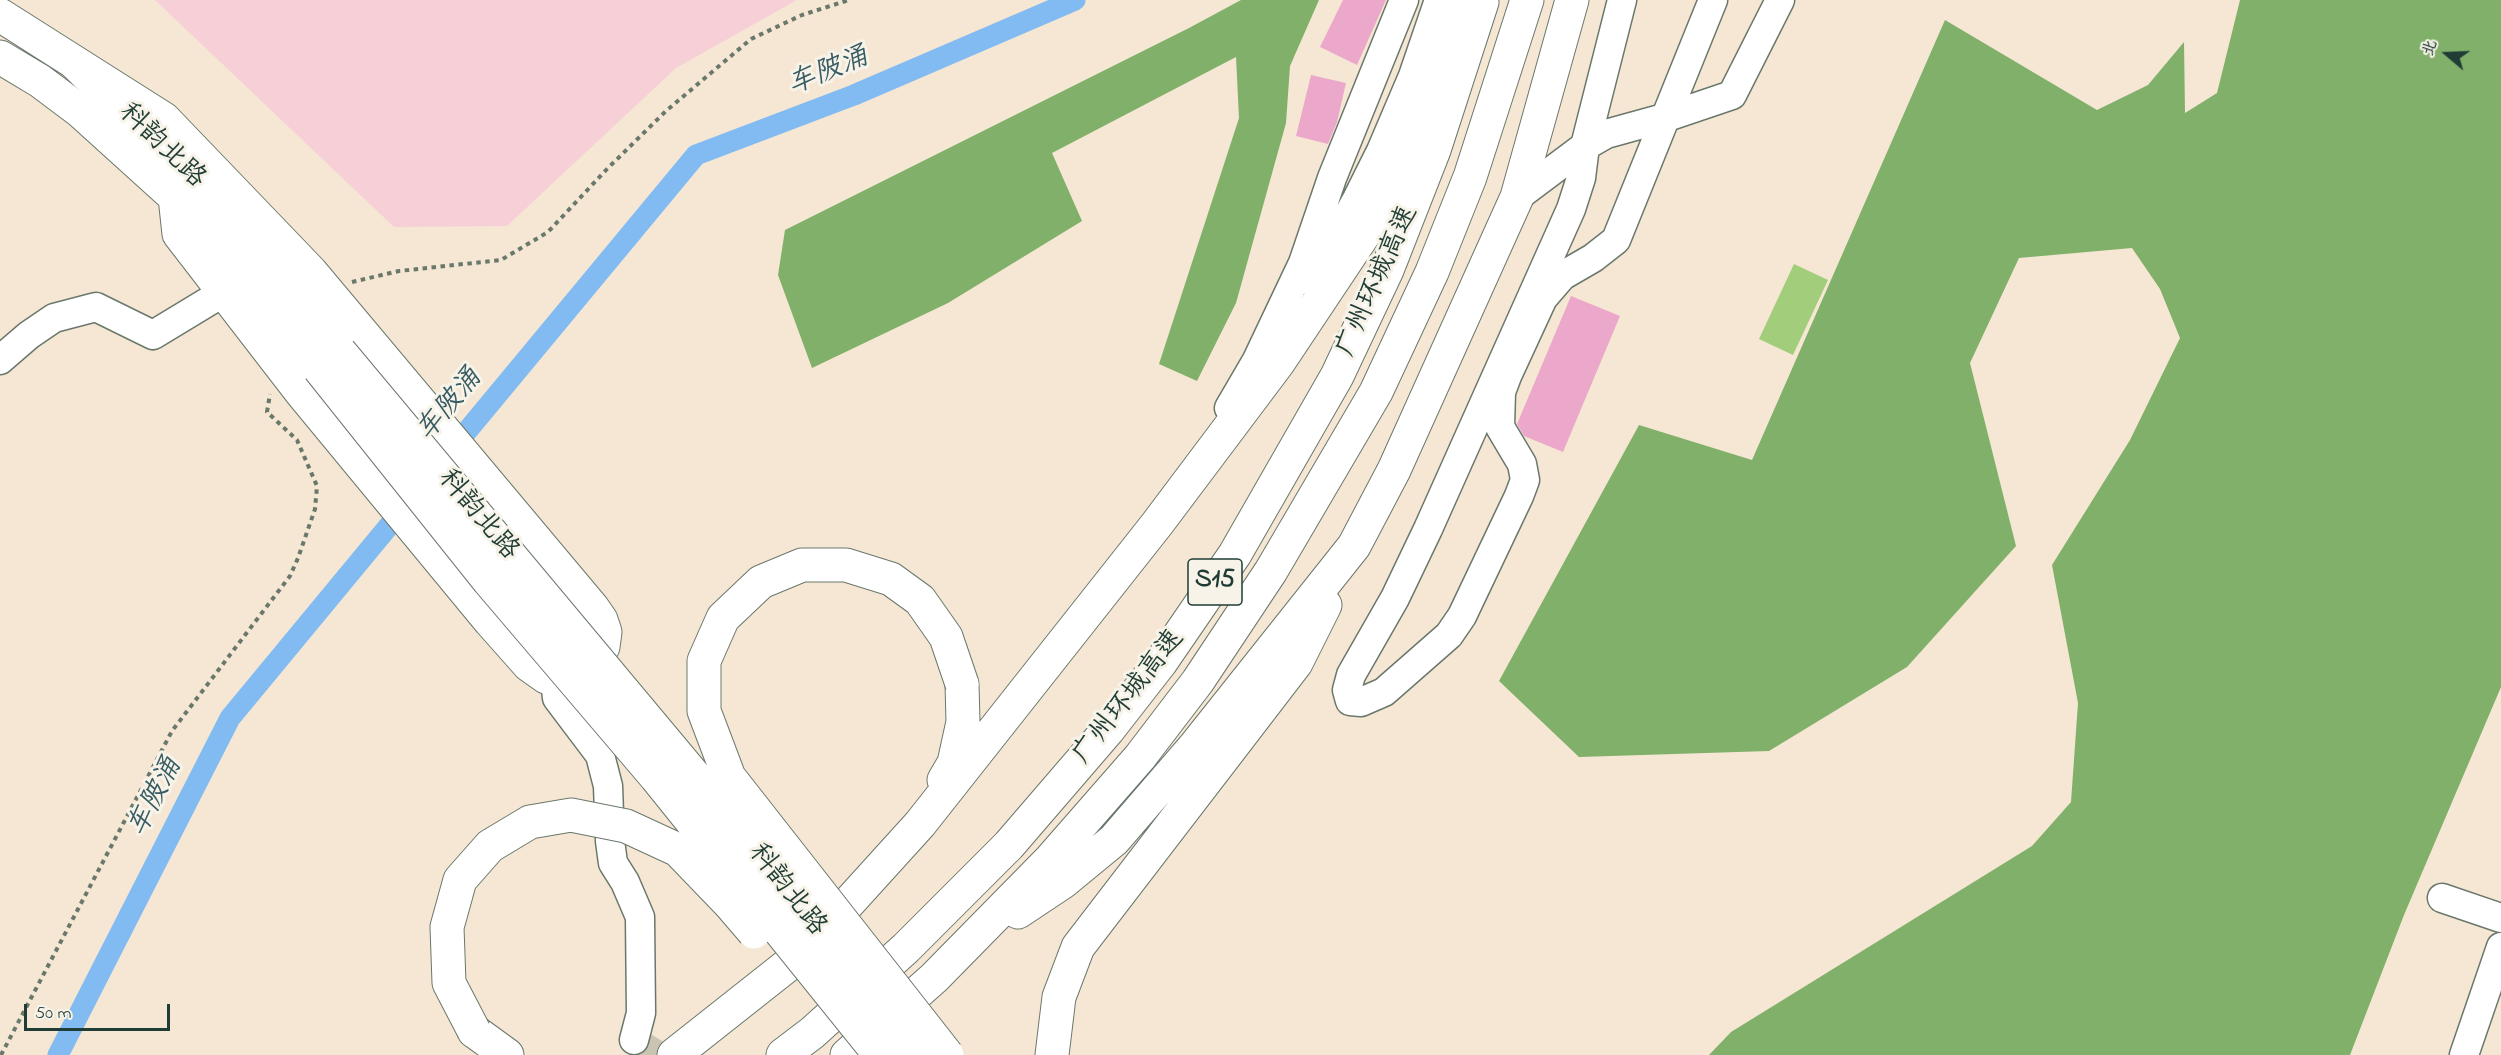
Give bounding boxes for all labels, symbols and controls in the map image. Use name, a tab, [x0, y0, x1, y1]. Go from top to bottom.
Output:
north arrow	[2417, 24, 2477, 84]
text: 北	[2416, 37, 2444, 60]
water label: 车陂涌	[784, 42, 874, 104]
street label: 科韵北路	[111, 98, 211, 196]
street label: 广州环城高速	[1331, 201, 1427, 363]
water label: 车陂涌	[411, 363, 491, 449]
street label: 科韵北路	[430, 464, 524, 568]
road number: S15	[1188, 559, 1242, 605]
street label: 广州环城高速	[1067, 624, 1193, 772]
water label: 车陂涌	[123, 753, 191, 843]
street label: 科韵北路	[740, 838, 832, 944]
scale bar	[27, 992, 172, 1030]
text: 50 m	[35, 1001, 72, 1027]

